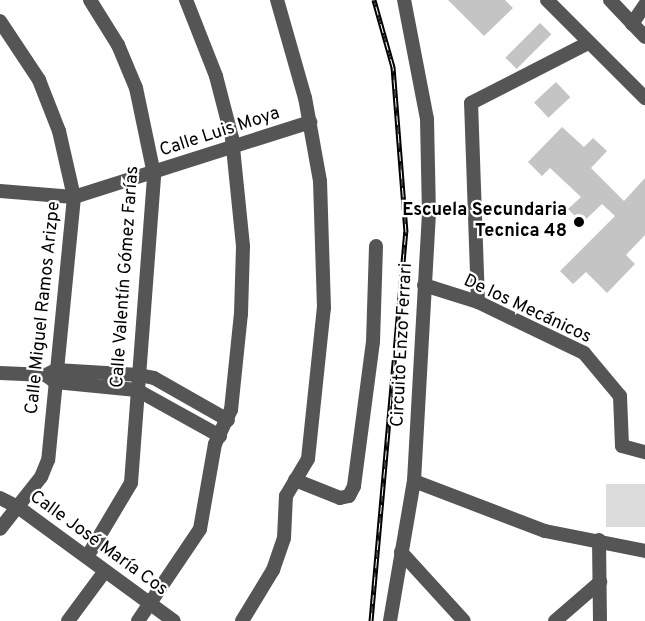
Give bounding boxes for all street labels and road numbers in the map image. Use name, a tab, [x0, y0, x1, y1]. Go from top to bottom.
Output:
street label: Calle Luis Moya	[157, 103, 283, 163]
street label: Calle Valentín Gómez Farías	[107, 165, 145, 389]
street label: Calle Miguel Ramos Arizpe	[22, 200, 66, 416]
street label: Circuito Enzo Ferrari	[388, 262, 418, 428]
street label: De los Mecánicos	[460, 271, 594, 349]
street label: Calle José María Cos	[25, 487, 171, 601]

